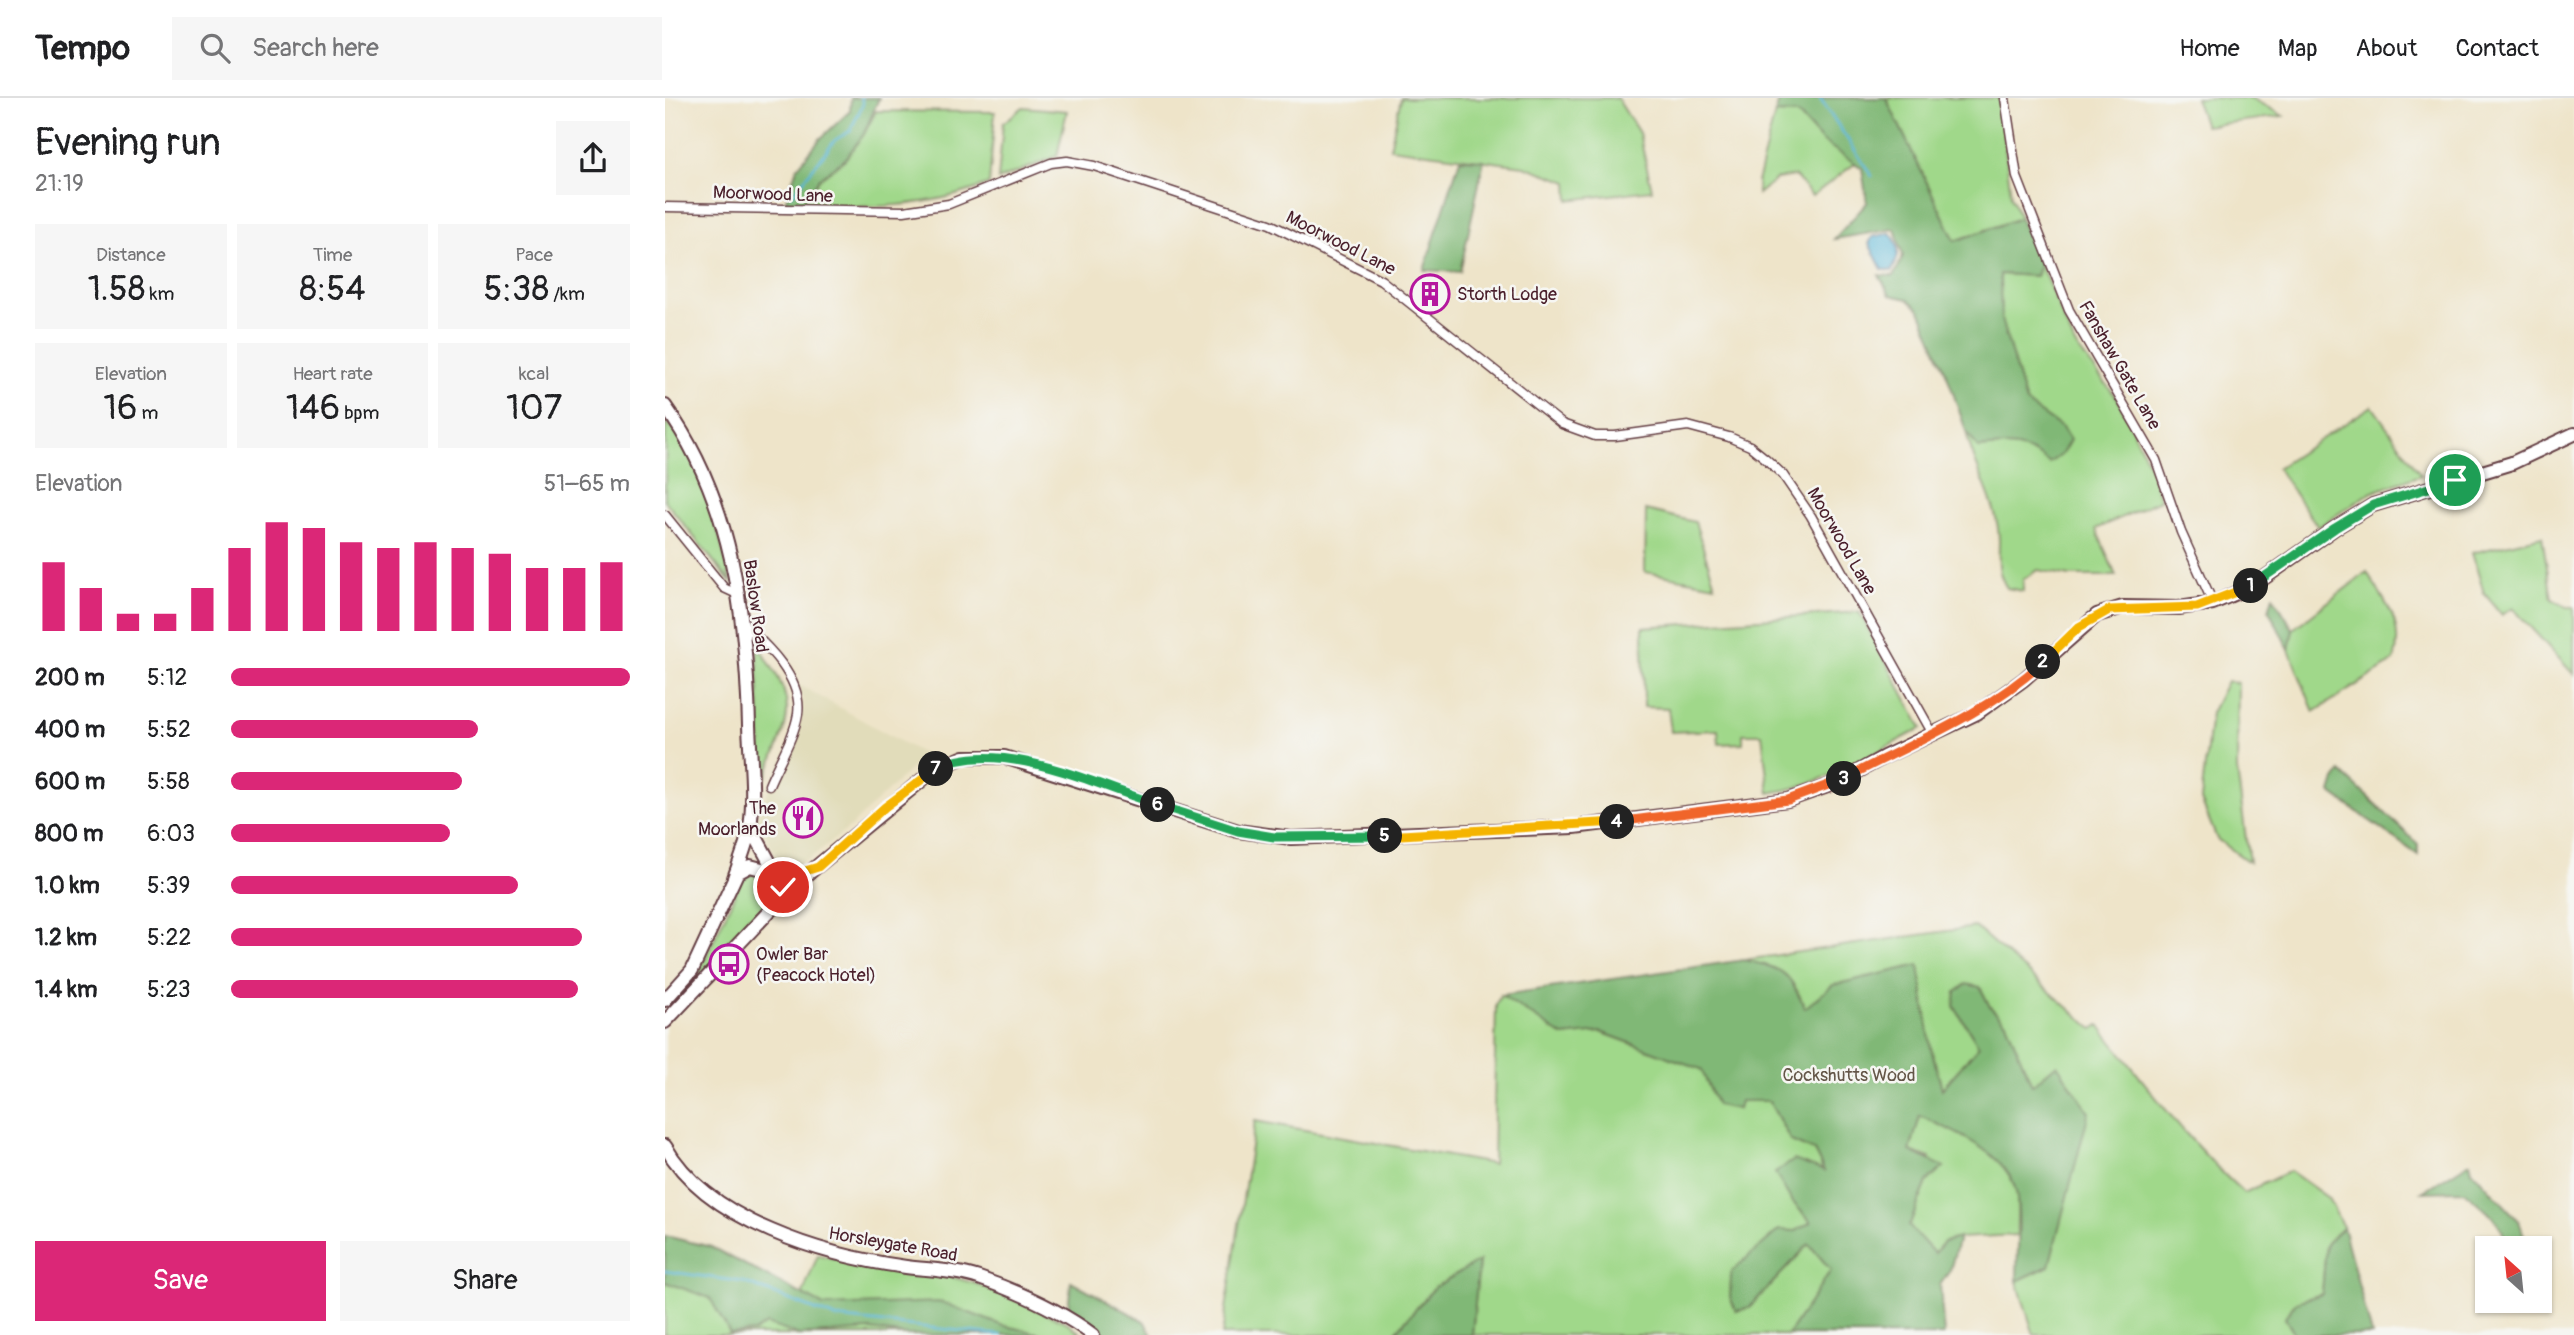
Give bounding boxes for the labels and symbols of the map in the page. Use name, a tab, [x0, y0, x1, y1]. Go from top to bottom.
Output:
street label: Moorwood Lane	[713, 181, 833, 208]
street label: Moorwood Lane	[1282, 206, 1400, 281]
building icon: Storth Lodge	[1409, 273, 1451, 315]
place label: Storth Lodge	[1457, 283, 1557, 306]
street label: Fanshaw Gate Lane	[2073, 297, 2166, 434]
pin	[2425, 450, 2485, 510]
street label: Moorwood Lane	[1802, 484, 1882, 599]
street label: Baslow Road	[738, 558, 773, 654]
pin: 1	[2233, 568, 2269, 603]
pin: 2	[2025, 644, 2061, 680]
pin: 7	[919, 752, 953, 786]
pin: 3	[1827, 762, 1861, 796]
pin: 6	[1141, 788, 1175, 822]
place label: The Moorlands	[698, 797, 776, 841]
restaurant icon: The Moorlands	[782, 797, 824, 839]
pin: 4	[1599, 804, 1635, 840]
pin: 5	[1367, 818, 1403, 854]
pin	[753, 857, 813, 917]
bus stop icon: Owler Bar (Peacock Hotel)	[708, 943, 750, 985]
place label: Owler Bar (Peacock Hotel)	[756, 943, 876, 987]
park label: Cockshutts Wood	[1783, 1064, 1915, 1087]
street label: Horsleygate Road	[827, 1222, 959, 1267]
north arrow	[2475, 1236, 2551, 1312]

